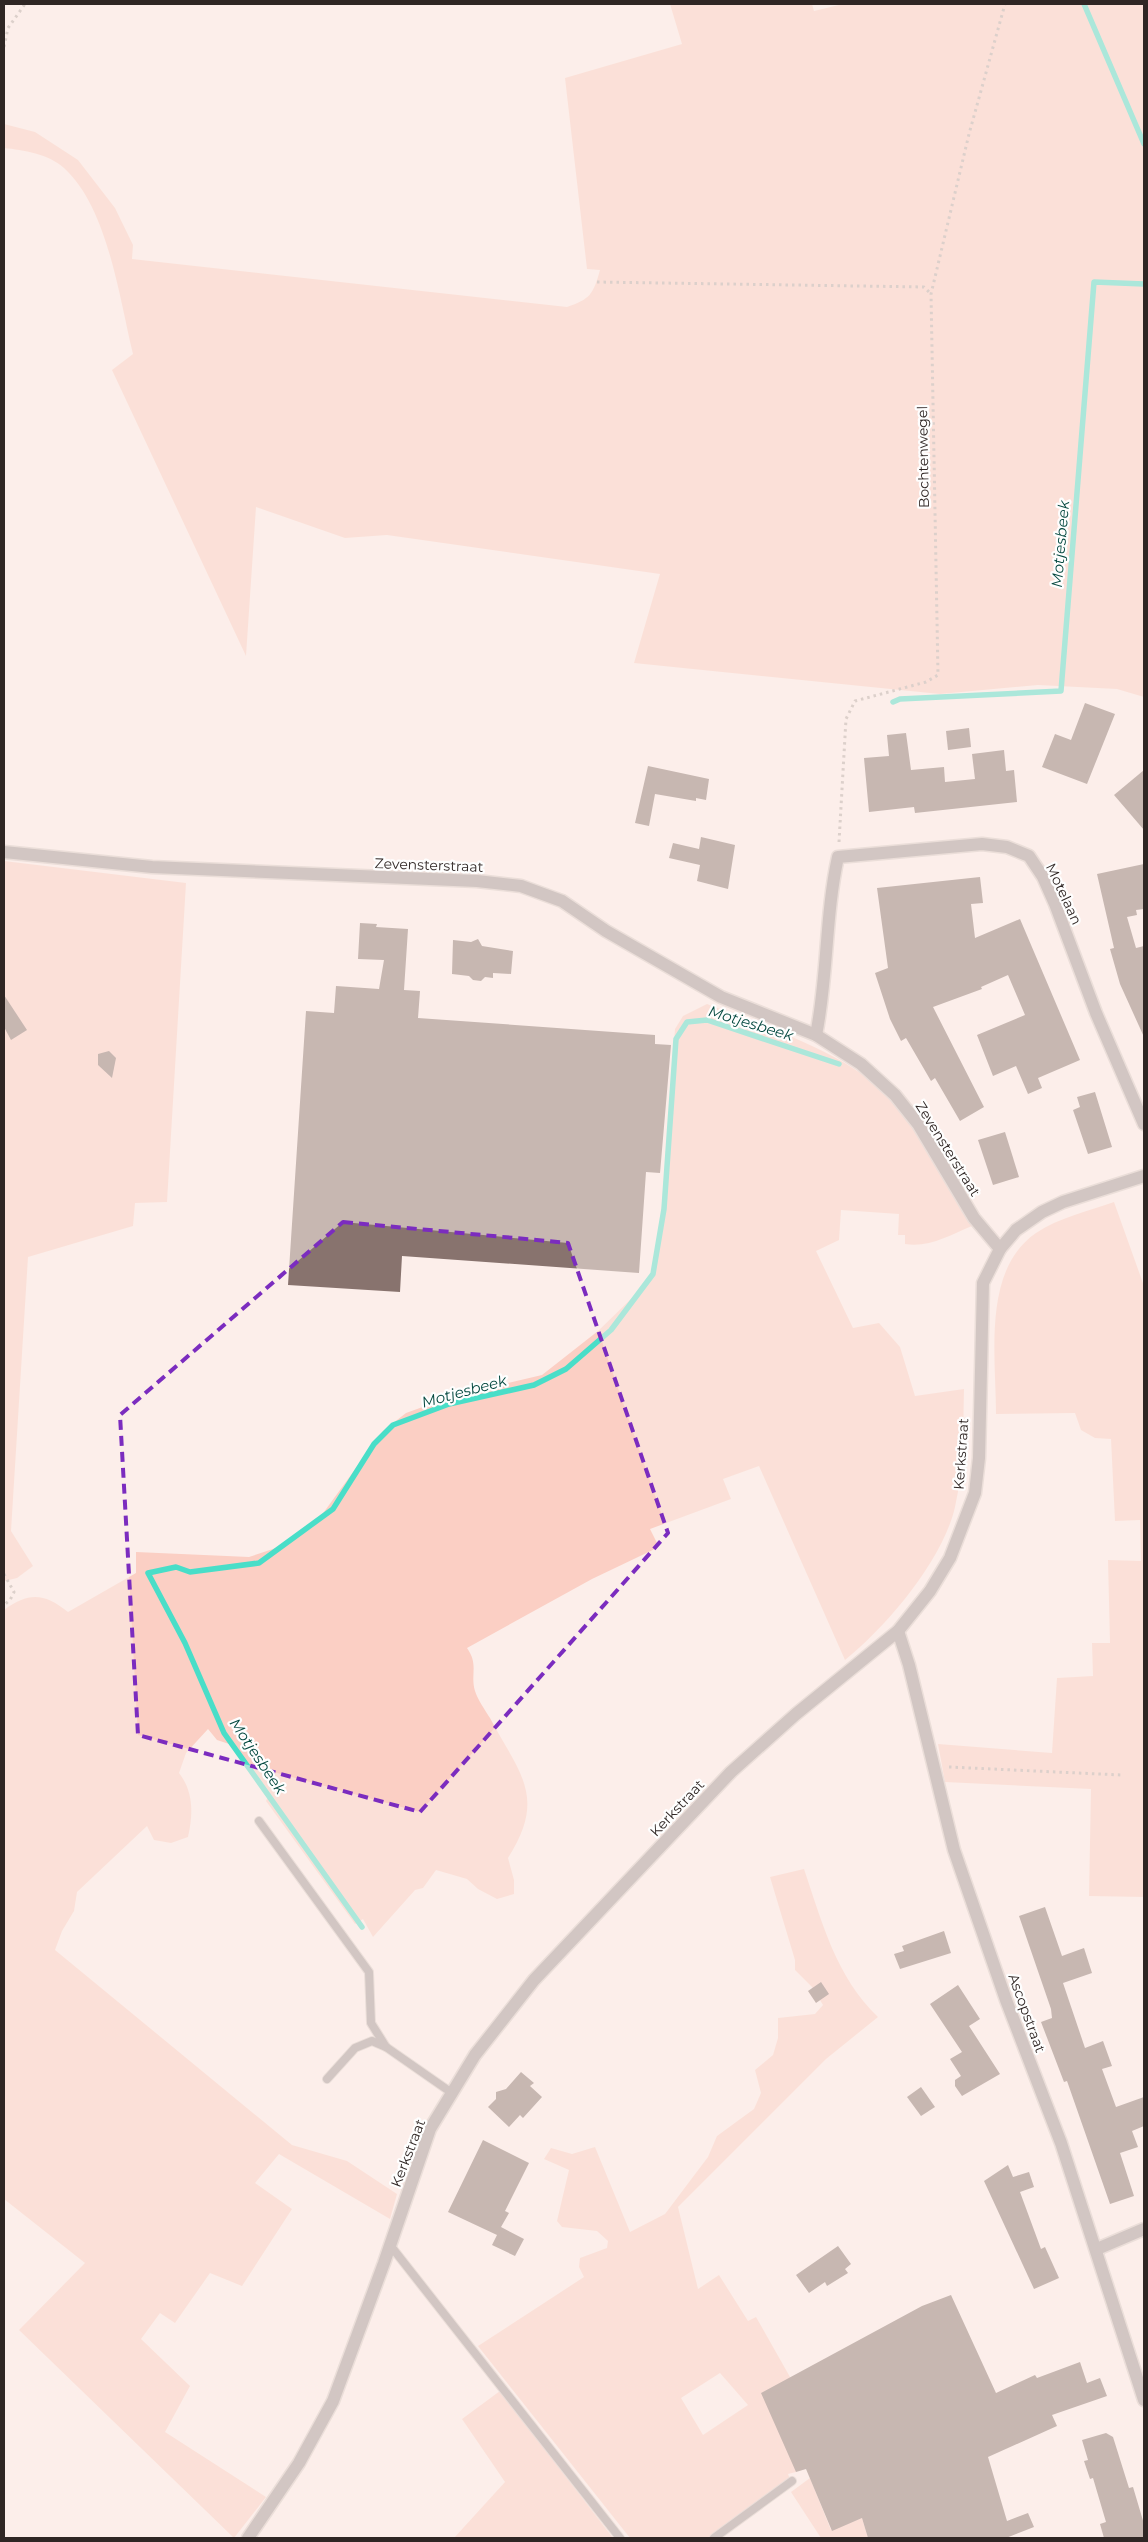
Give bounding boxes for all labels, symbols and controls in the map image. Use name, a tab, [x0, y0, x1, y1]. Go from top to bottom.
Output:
street label: Bochtenwegel	[913, 406, 933, 508]
water label: Motjesbeek	[1047, 498, 1073, 588]
street label: Zevensterstraat	[374, 854, 484, 876]
street label: Motelaan	[1042, 860, 1086, 928]
water label: Motjesbeek	[706, 1001, 797, 1045]
street label: Zevensterstraat	[912, 1098, 985, 1200]
water label: Motjesbeek	[419, 1370, 510, 1412]
street label: Kerkstraat	[950, 1417, 972, 1490]
water label: Motjesbeek	[226, 1714, 291, 1798]
street label: Kerkstraat	[646, 1775, 708, 1840]
street label: Ascopstraat	[1004, 1971, 1050, 2055]
street label: Kerkstraat	[387, 2116, 429, 2190]

